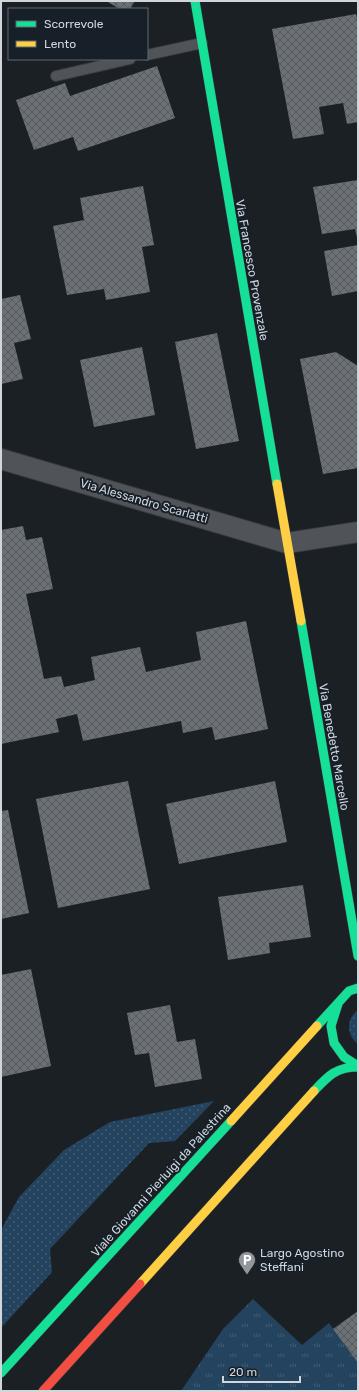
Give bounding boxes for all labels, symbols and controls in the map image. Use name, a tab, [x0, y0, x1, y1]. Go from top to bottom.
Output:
legend	[8, 8, 148, 60]
text: Scorrevole	[44, 17, 104, 31]
text: Lento	[44, 37, 76, 51]
street label: Via Francesco Provenzale	[233, 198, 271, 342]
street label: Via Alessandro Scarlatti	[79, 476, 210, 526]
street label: Via Benedetto Marcello	[316, 682, 352, 812]
street label: Viale Giovanni Pierluigi da Palestrina	[88, 1100, 234, 1260]
place label: Largo Agostino Steffani	[260, 1246, 344, 1274]
parking icon: Largo Agostino Steffani	[237, 1250, 257, 1275]
scale bar	[223, 1358, 300, 1384]
text: 20 m	[229, 1365, 257, 1379]

